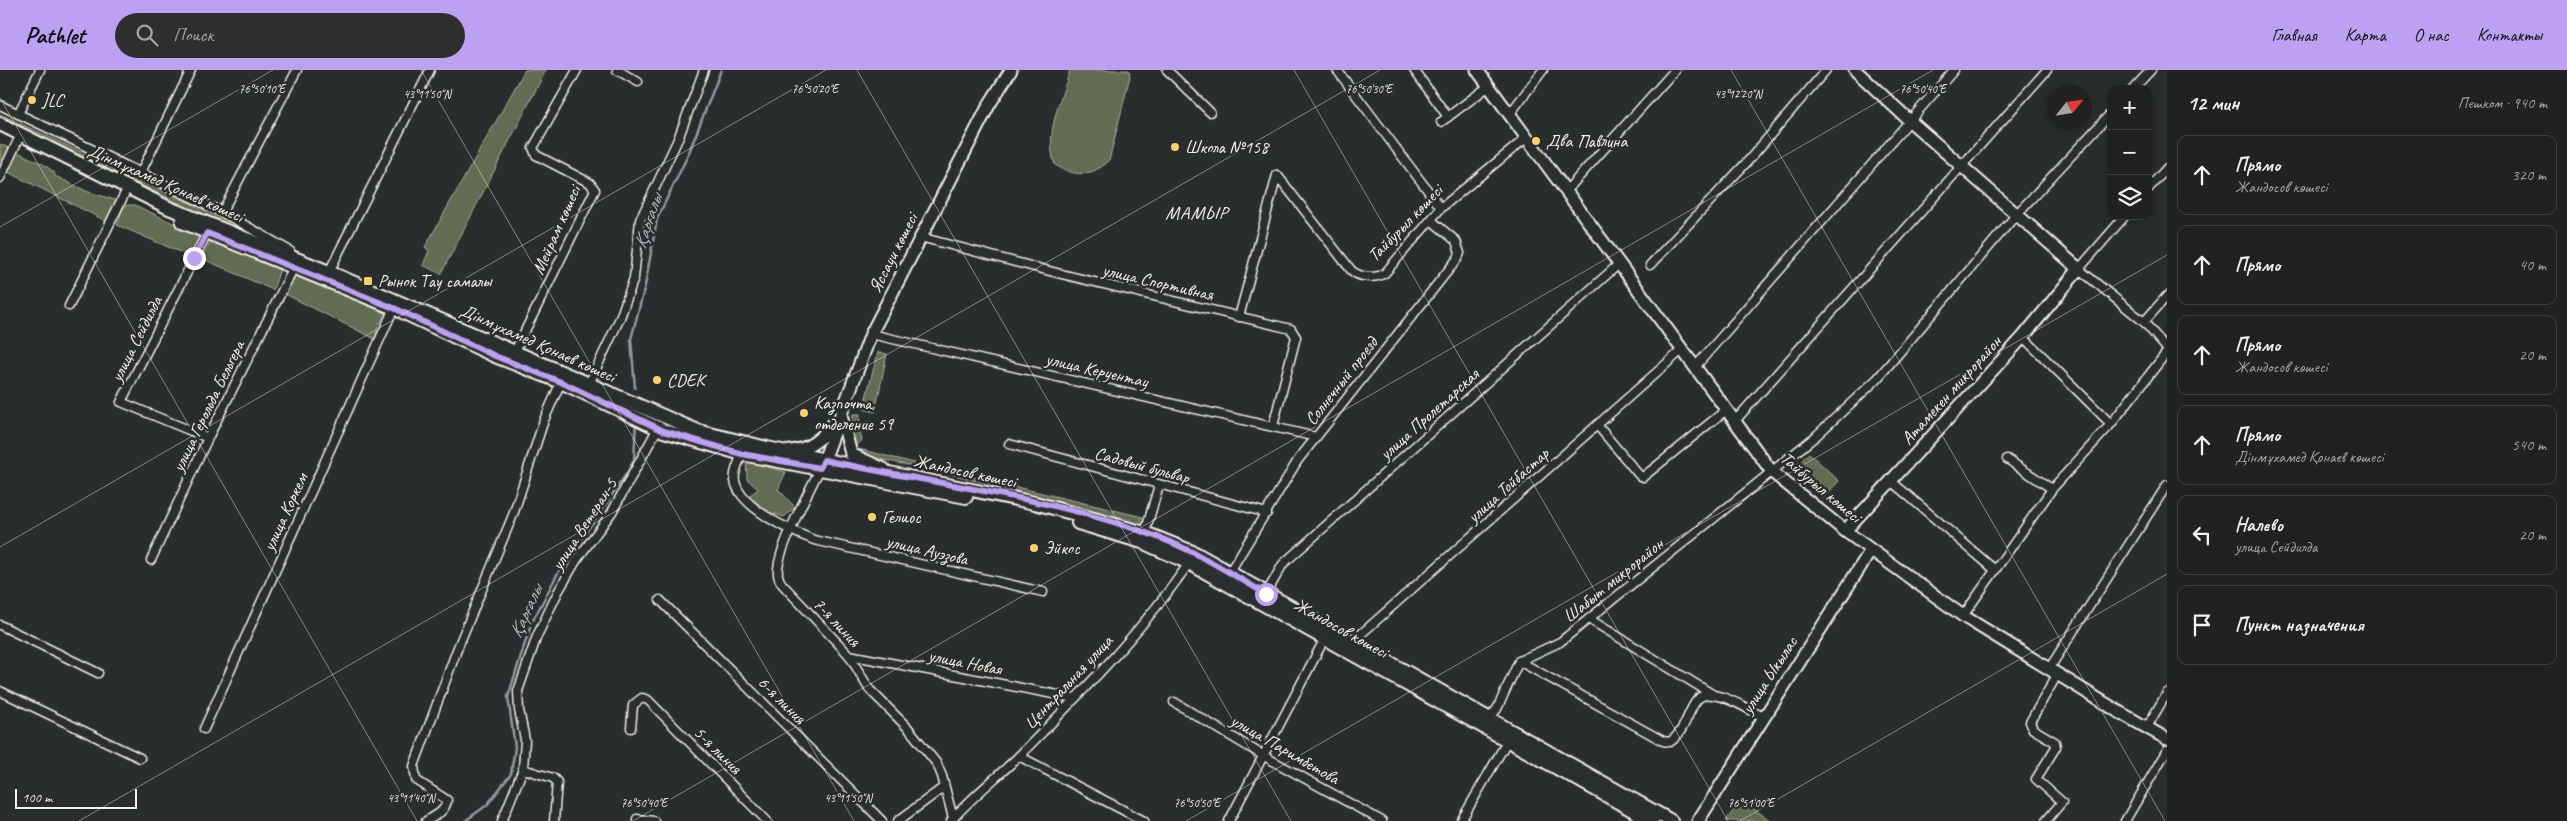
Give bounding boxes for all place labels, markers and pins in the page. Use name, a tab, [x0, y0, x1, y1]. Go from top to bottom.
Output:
place label: JLC	[41, 89, 66, 111]
marker: JLC	[26, 94, 38, 106]
place label: Два Павлина	[1546, 130, 1628, 152]
marker: Два Павлина	[1530, 135, 1542, 147]
place label: Школа №158	[1185, 136, 1270, 158]
marker: Школа №158	[1169, 141, 1181, 153]
place label: Рынок Тау самалы	[378, 270, 493, 292]
marker: Рынок Тау самалы	[362, 275, 374, 287]
place label: CDEK	[667, 369, 707, 391]
marker: CDEK	[651, 374, 663, 386]
place label: Казпочта, отделение 59	[814, 392, 895, 435]
marker: Казпочта, отделение 59	[798, 407, 810, 419]
place label: Гелиос	[882, 506, 921, 528]
marker: Гелиос	[866, 511, 878, 523]
place label: Эйкос	[1044, 537, 1080, 559]
marker: Эйкос	[1028, 542, 1040, 554]

